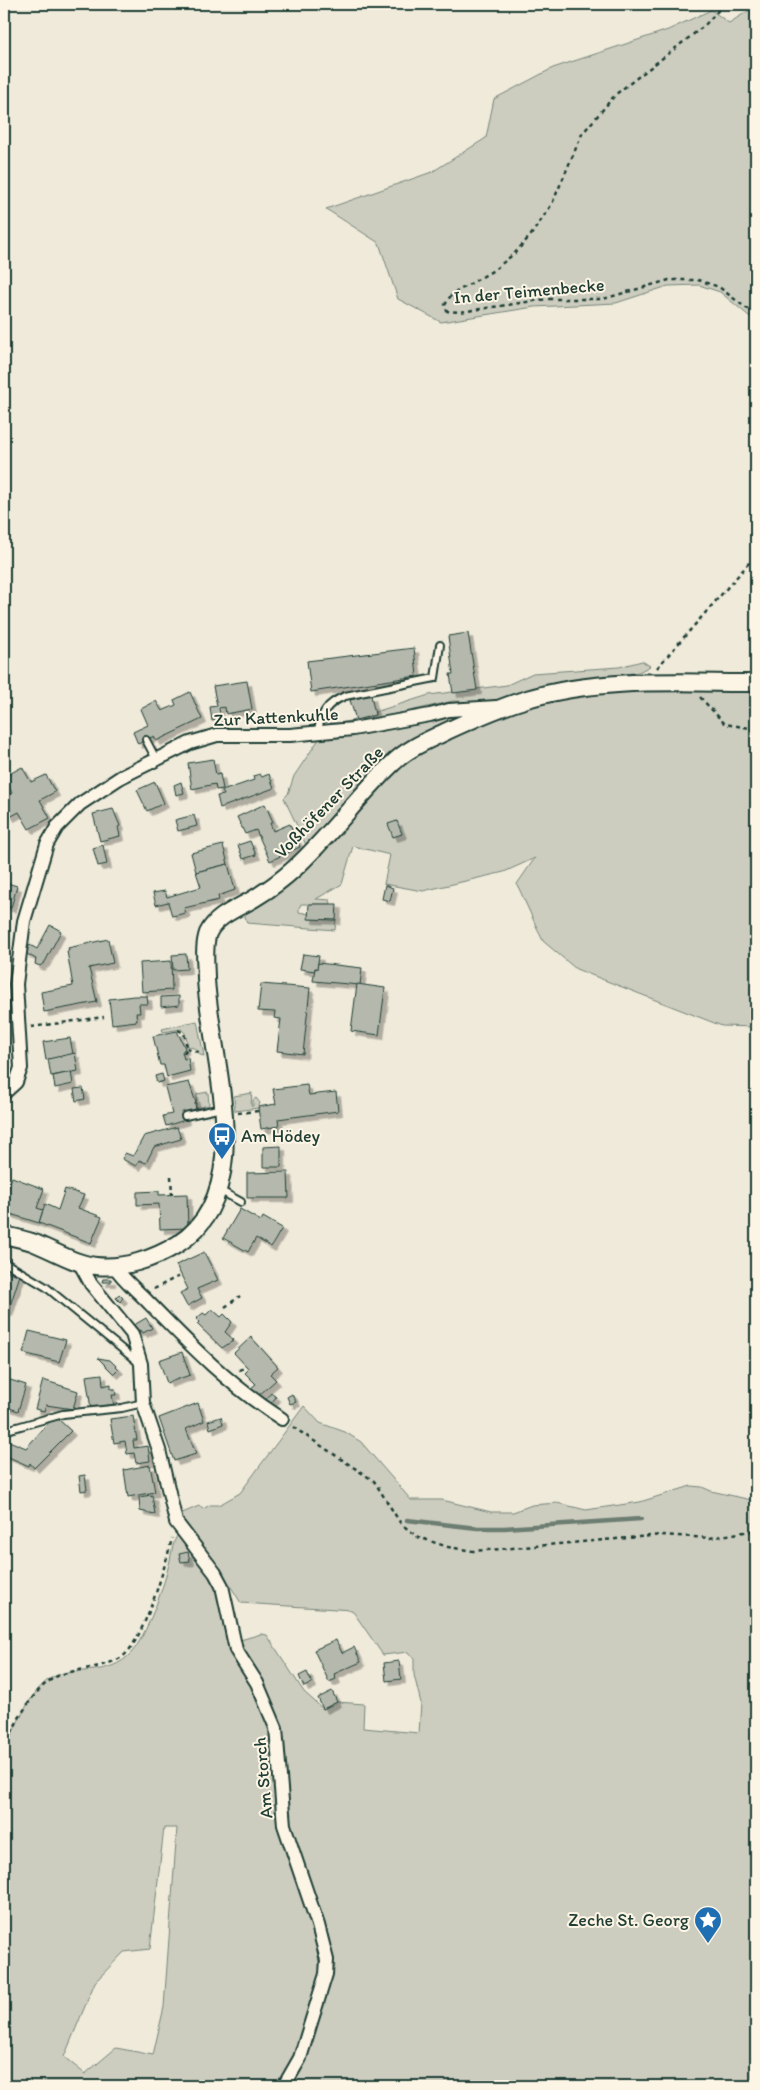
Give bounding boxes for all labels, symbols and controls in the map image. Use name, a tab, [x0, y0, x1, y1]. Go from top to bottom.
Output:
street label: In der Teimenbecke	[453, 273, 605, 309]
street label: Zur Kattenkuhle	[213, 703, 339, 731]
street label: Voßhöfener Straße	[270, 741, 388, 863]
bus stop icon: Am Hödey	[207, 1121, 237, 1160]
place label: Am Hödey	[241, 1125, 321, 1147]
street label: Am Storch	[248, 1736, 278, 1820]
place icon: Zeche St. Georg	[693, 1905, 723, 1944]
place label: Zeche St. Georg	[568, 1909, 690, 1931]

